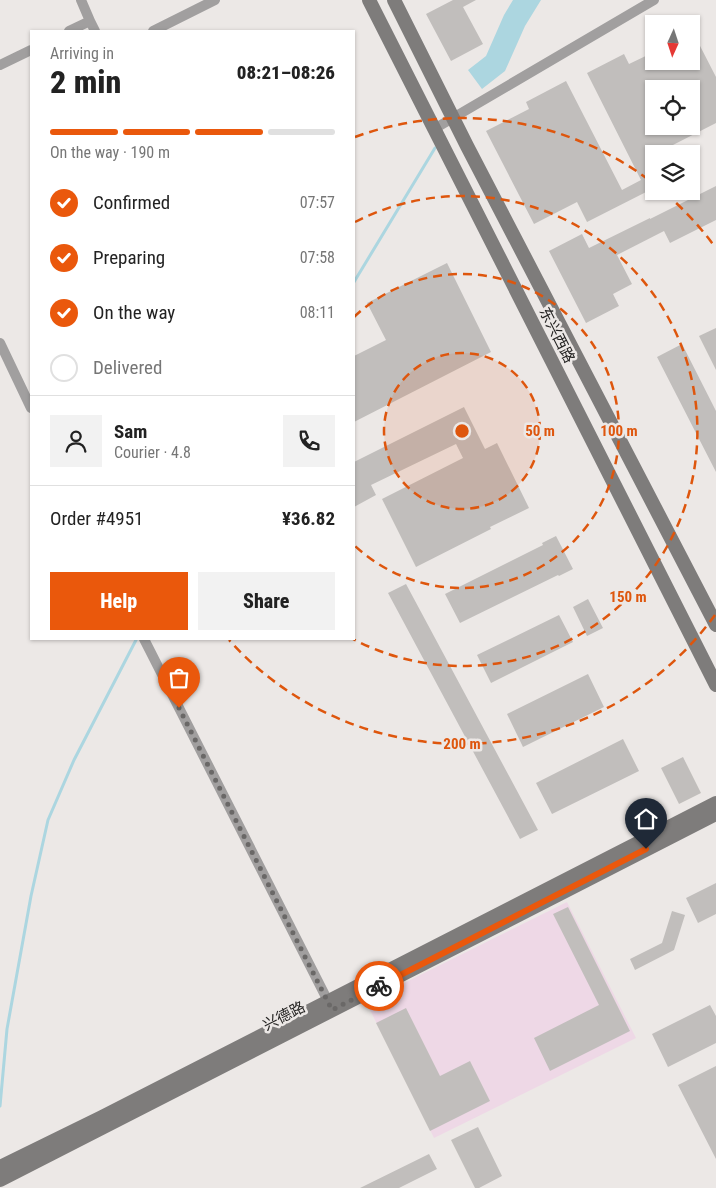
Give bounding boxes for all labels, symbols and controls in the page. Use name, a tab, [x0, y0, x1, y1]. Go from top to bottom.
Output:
north arrow	[645, 15, 700, 70]
map controls	[645, 15, 700, 200]
text: Arriving in	[50, 44, 114, 63]
text: 08:21–08:26	[237, 61, 335, 84]
text: 2 min	[50, 63, 121, 101]
button: locate	[645, 80, 700, 135]
text: On the way · 190 m	[50, 143, 170, 162]
button: layers	[645, 145, 700, 200]
icon: check	[50, 189, 78, 217]
text: Confirmed	[93, 191, 170, 214]
text: 07:57	[300, 193, 335, 212]
icon: check	[50, 244, 78, 272]
text: Preparing	[93, 246, 165, 269]
text: 07:58	[300, 248, 335, 267]
icon: check	[50, 299, 78, 327]
text: On the way	[93, 301, 175, 324]
text: 08:11	[300, 303, 335, 322]
street label: 东兴西路	[535, 304, 579, 366]
text: Delivered	[93, 356, 162, 379]
button: person	[50, 415, 102, 467]
button: phone	[283, 415, 335, 467]
text: Sam	[114, 420, 147, 443]
centre of rings	[453, 422, 471, 440]
text: 50 m	[525, 422, 555, 440]
text: 100 m	[600, 422, 638, 440]
text: Courier · 4.8	[114, 443, 191, 462]
text: Order #4951	[50, 507, 143, 530]
text: ¥36.82	[282, 507, 335, 530]
button: Help	[50, 572, 188, 630]
button: Share	[198, 572, 335, 630]
text: 150 m	[609, 588, 647, 606]
pin	[158, 657, 200, 708]
icon: bag	[165, 664, 193, 692]
text: 200 m	[443, 735, 481, 753]
pin	[625, 798, 667, 849]
icon: home	[632, 805, 660, 833]
courier	[354, 961, 404, 1011]
icon: bike	[365, 972, 393, 1000]
street label: 兴德路	[260, 998, 308, 1034]

